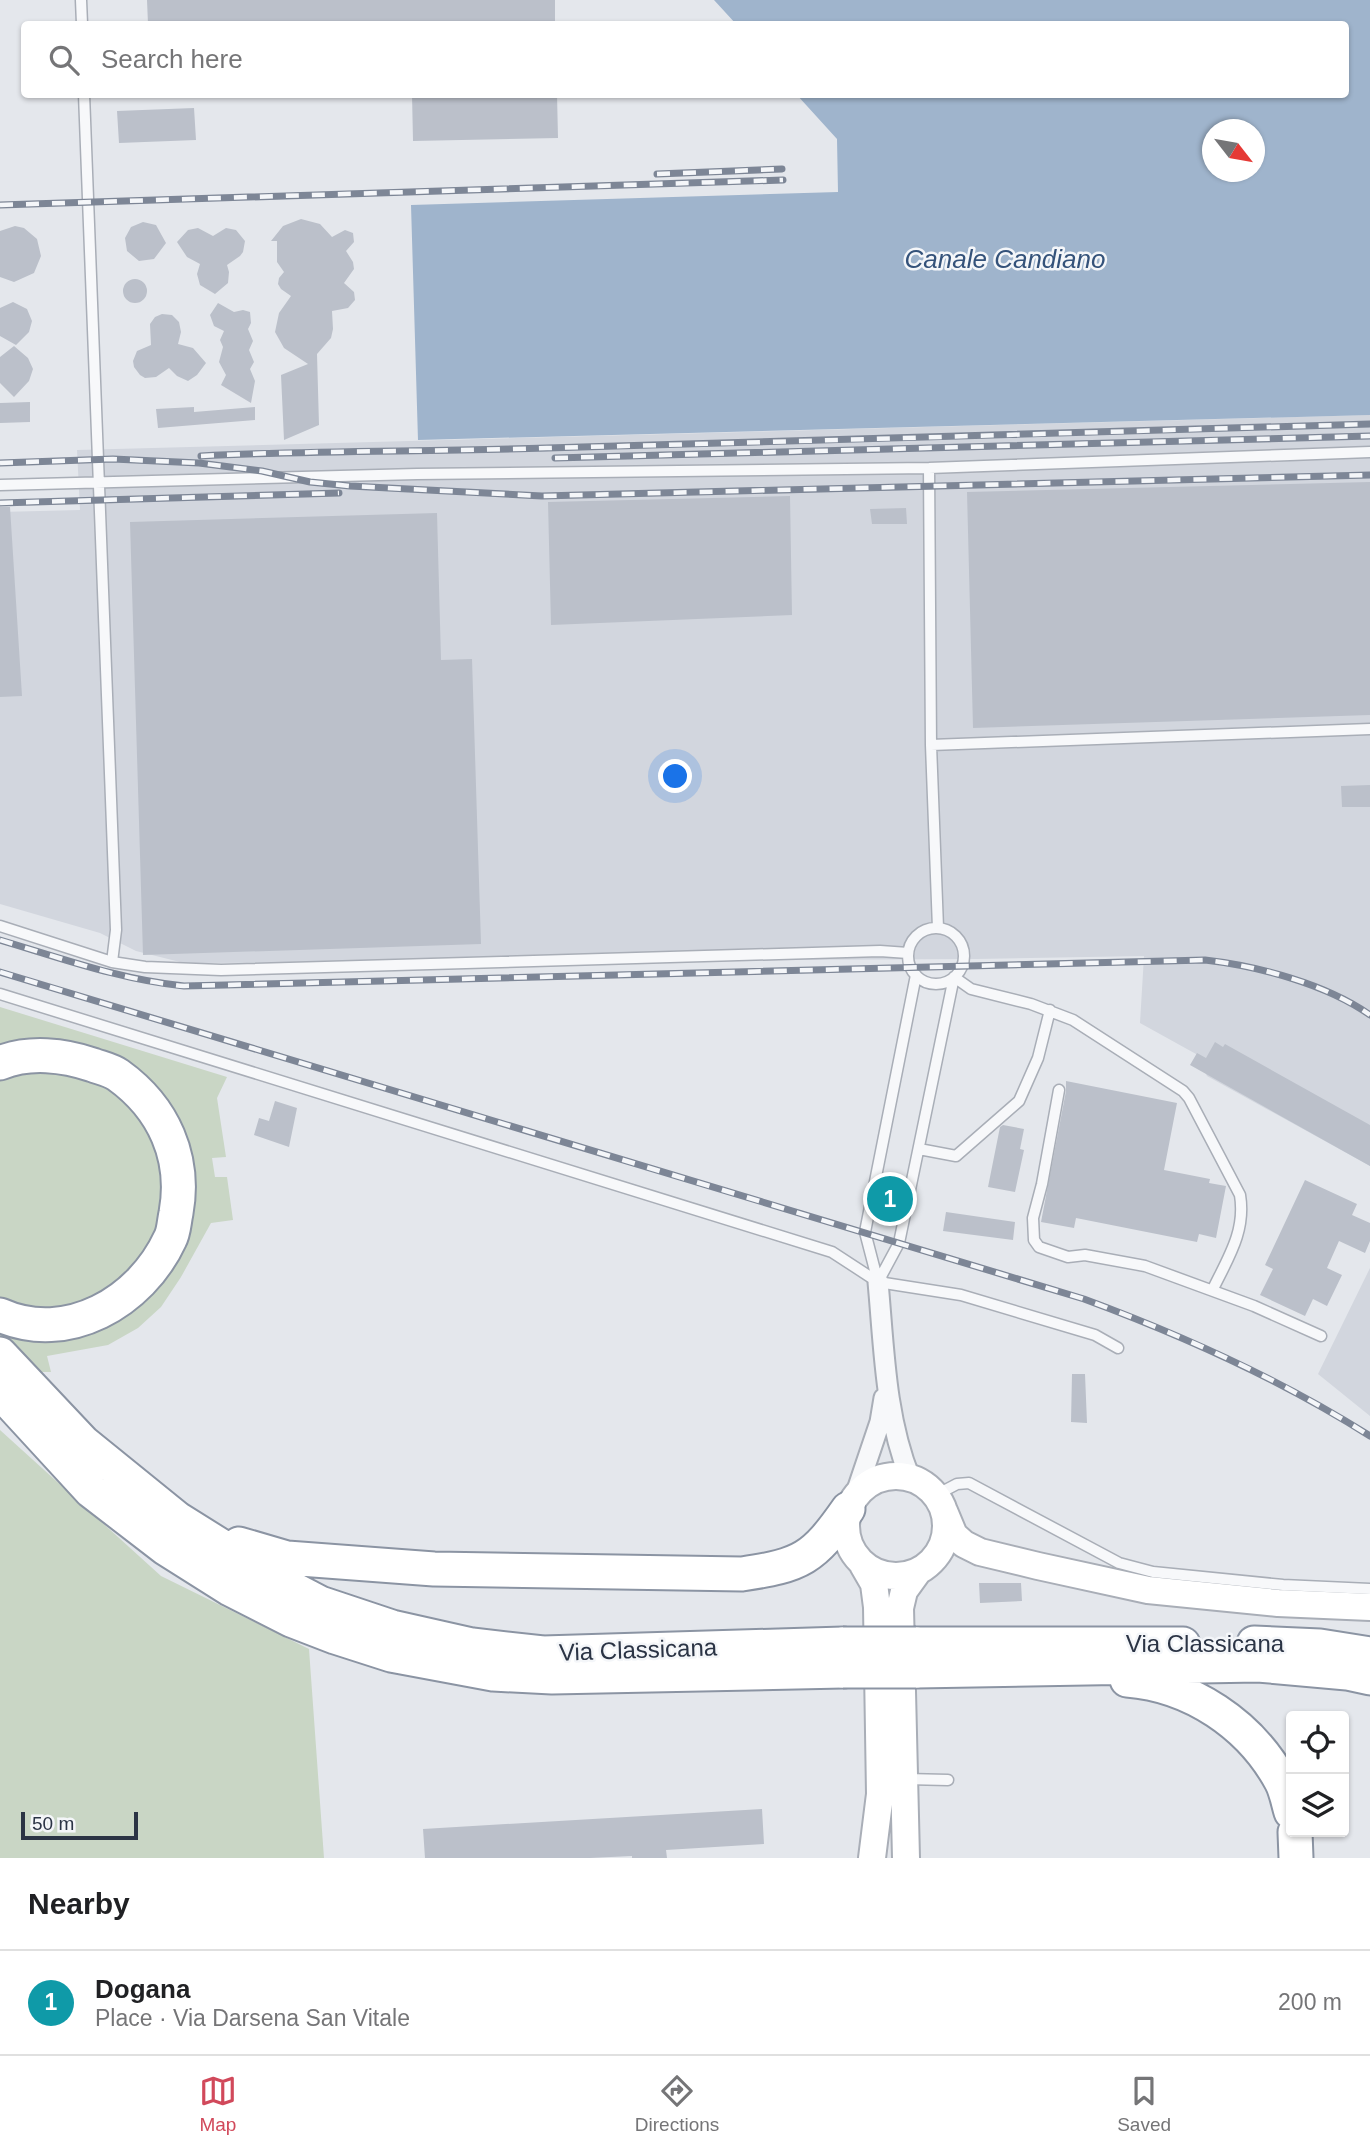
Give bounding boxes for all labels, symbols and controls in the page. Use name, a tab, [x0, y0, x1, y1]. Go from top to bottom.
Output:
search box	[21, 21, 1349, 98]
icon: search	[45, 41, 83, 79]
text: Search here	[101, 44, 243, 74]
north arrow	[1202, 119, 1265, 182]
water label: Canale Candiano	[905, 244, 1105, 274]
your location	[658, 759, 692, 793]
pin: 1	[867, 1173, 913, 1225]
street label: Via Classicana	[1126, 1630, 1285, 1657]
street label: Via Classicana	[558, 1633, 718, 1666]
map controls	[1286, 1711, 1349, 1837]
button: locate	[1286, 1711, 1349, 1774]
button: layers	[1286, 1774, 1349, 1837]
scale bar	[21, 1809, 138, 1841]
text: 50 m	[32, 1813, 74, 1834]
text: Nearby	[28, 1887, 130, 1920]
text: Dogana	[95, 1974, 190, 2004]
text: 1	[45, 1989, 57, 2015]
text: 200 m	[1278, 1989, 1342, 2015]
text: Place · Via Darsena San Vitale	[95, 2005, 410, 2031]
tab: Map	[199, 2072, 237, 2136]
tab: Directions	[635, 2072, 719, 2136]
tab: Saved	[1117, 2072, 1171, 2136]

